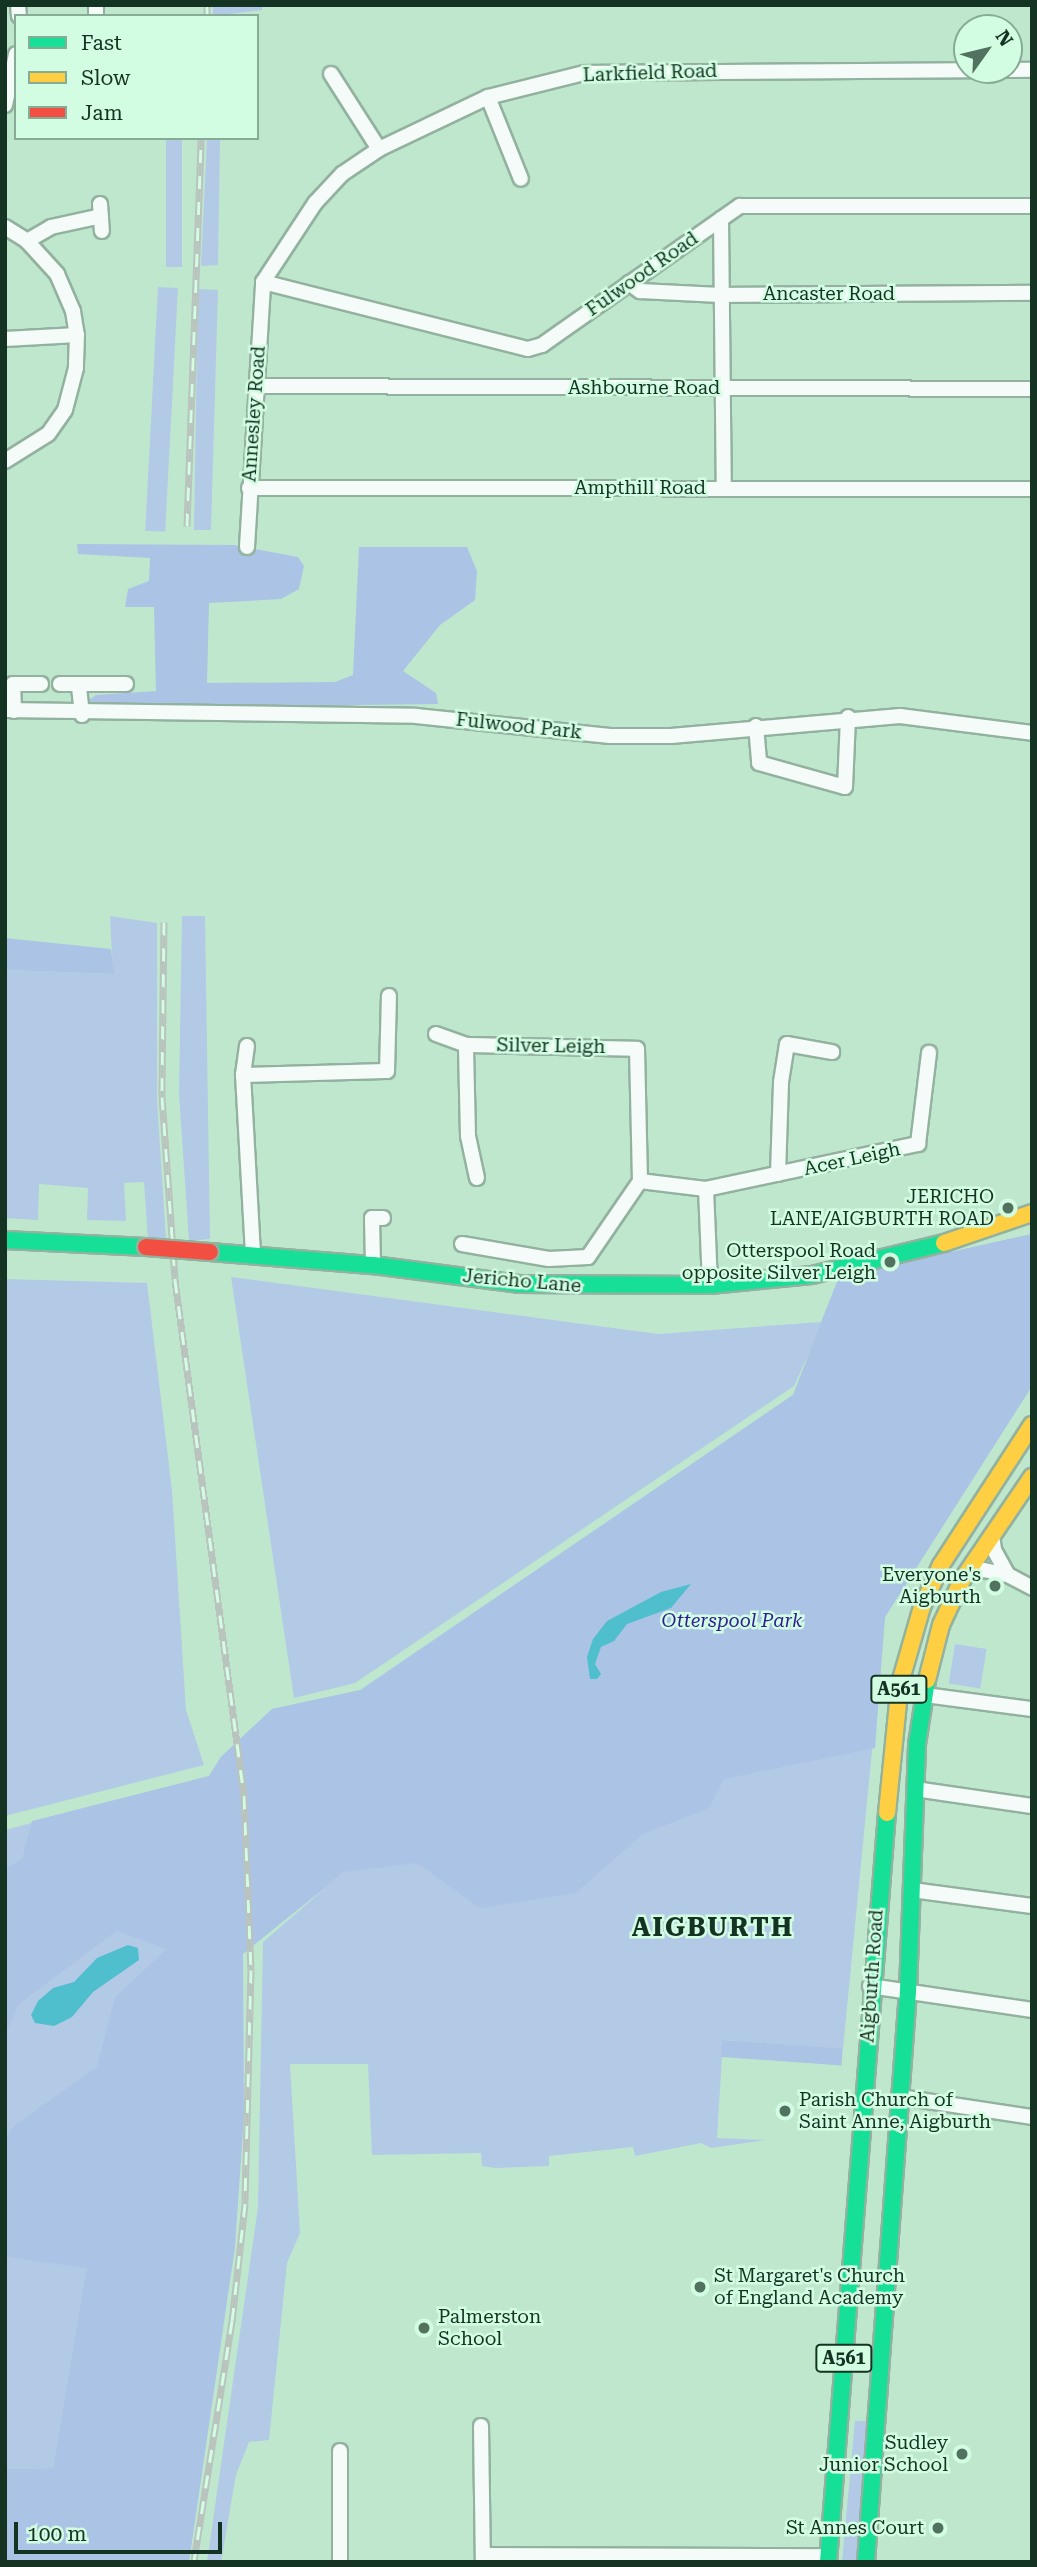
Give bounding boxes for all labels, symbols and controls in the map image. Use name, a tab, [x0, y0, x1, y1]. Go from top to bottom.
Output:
legend	[14, 14, 259, 140]
north arrow	[953, 14, 1023, 84]
text: N	[991, 26, 1018, 51]
text: Fast	[81, 31, 122, 55]
street label: Larkfield Road	[582, 59, 718, 87]
text: Slow	[81, 66, 130, 90]
text: Jam	[81, 101, 123, 125]
street label: Fulwood Road	[582, 227, 702, 321]
street label: Ancaster Road	[763, 283, 895, 305]
street label: Annesley Road	[238, 345, 270, 483]
street label: Ashbourne Road	[568, 377, 720, 399]
street label: Ampthill Road	[574, 477, 706, 499]
street label: Fulwood Park	[455, 708, 583, 744]
street label: Silver Leigh	[496, 1034, 606, 1058]
street label: Acer Leigh	[802, 1138, 902, 1180]
place label: JERICHO LANE/AIGBURTH ROAD	[770, 1186, 994, 1230]
marker: JERICHO LANE/AIGBURTH ROAD	[1000, 1200, 1016, 1216]
place label: Otterspool Road opposite Silver Leigh	[682, 1240, 876, 1284]
marker: Otterspool Road opposite Silver Leigh	[882, 1254, 898, 1270]
street label: Jericho Lane	[462, 1264, 582, 1298]
place label: Everyone's Aigburth	[882, 1564, 981, 1608]
marker: Everyone's Aigburth	[987, 1578, 1003, 1594]
park label: Otterspool Park	[662, 1610, 802, 1632]
road number: A561	[869, 1674, 929, 1704]
street label: Aigburth Road	[856, 1909, 888, 2043]
district label: AIGBURTH	[633, 1912, 793, 1944]
place label: Parish Church of Saint Anne, Aigburth	[799, 2089, 991, 2133]
marker: Parish Church of Saint Anne, Aigburth	[777, 2103, 793, 2119]
place label: St Margaret's Church of England Academy	[714, 2265, 905, 2309]
marker: St Margaret's Church of England Academy	[692, 2279, 708, 2295]
place label: Palmerston School	[438, 2306, 541, 2350]
marker: Palmerston School	[416, 2320, 432, 2336]
road number: A561	[814, 2344, 874, 2372]
place label: Sudley Junior School	[819, 2432, 948, 2476]
marker: Sudley Junior School	[954, 2446, 970, 2462]
scale bar	[18, 2508, 226, 2552]
place label: St Annes Court	[786, 2517, 924, 2539]
marker: St Annes Court	[930, 2520, 946, 2536]
text: 100 m	[27, 2522, 87, 2546]

